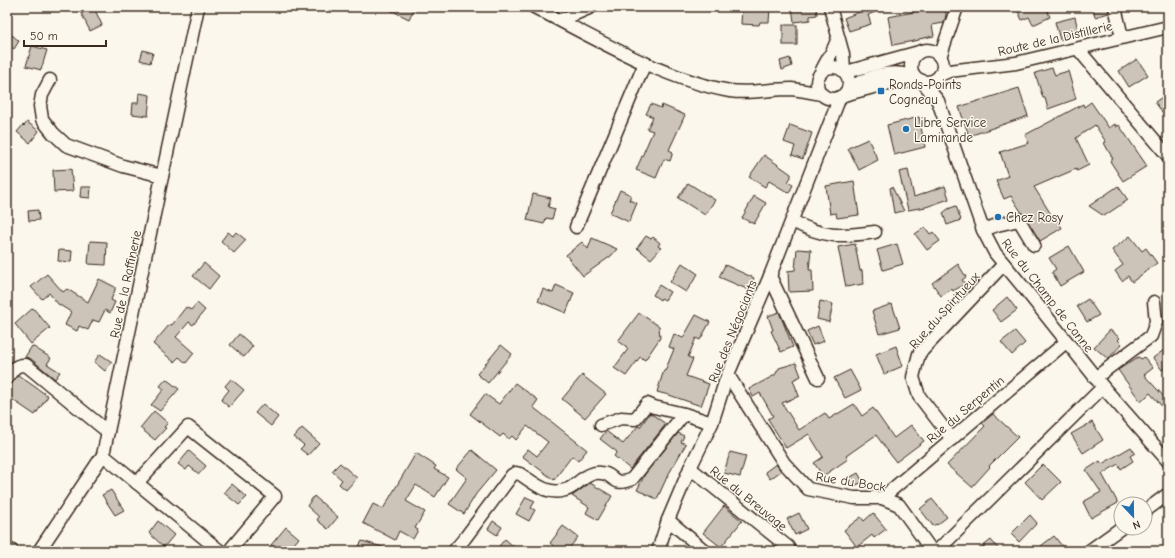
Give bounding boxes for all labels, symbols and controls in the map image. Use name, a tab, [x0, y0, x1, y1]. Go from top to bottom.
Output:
street label: Route de la Distillerie	[996, 18, 1114, 59]
scale bar	[24, 22, 106, 48]
text: 50 m	[30, 29, 58, 43]
place label: Ronds-Points Cogneau	[889, 77, 961, 107]
marker: Ronds-Points Cogneau	[876, 86, 886, 96]
place label: Libre Service Lamirande	[914, 115, 987, 145]
marker: Libre Service Lamirande	[901, 124, 911, 134]
place label: Chez Rosy	[1006, 210, 1063, 225]
marker: Chez Rosy	[993, 212, 1003, 222]
street label: Rue de la Raffinerie	[107, 228, 144, 339]
street label: Rue du Champ de Canne	[999, 235, 1097, 356]
street label: Rue du Spiritueux	[906, 268, 983, 352]
street label: Rue des Négociants	[705, 278, 760, 385]
street label: Rue du Serpentin	[924, 373, 1007, 446]
street label: Rue du Breuvage	[707, 463, 791, 534]
street label: Rue du Bock	[815, 469, 888, 495]
north arrow	[1113, 496, 1153, 536]
text: N	[1131, 517, 1142, 532]

